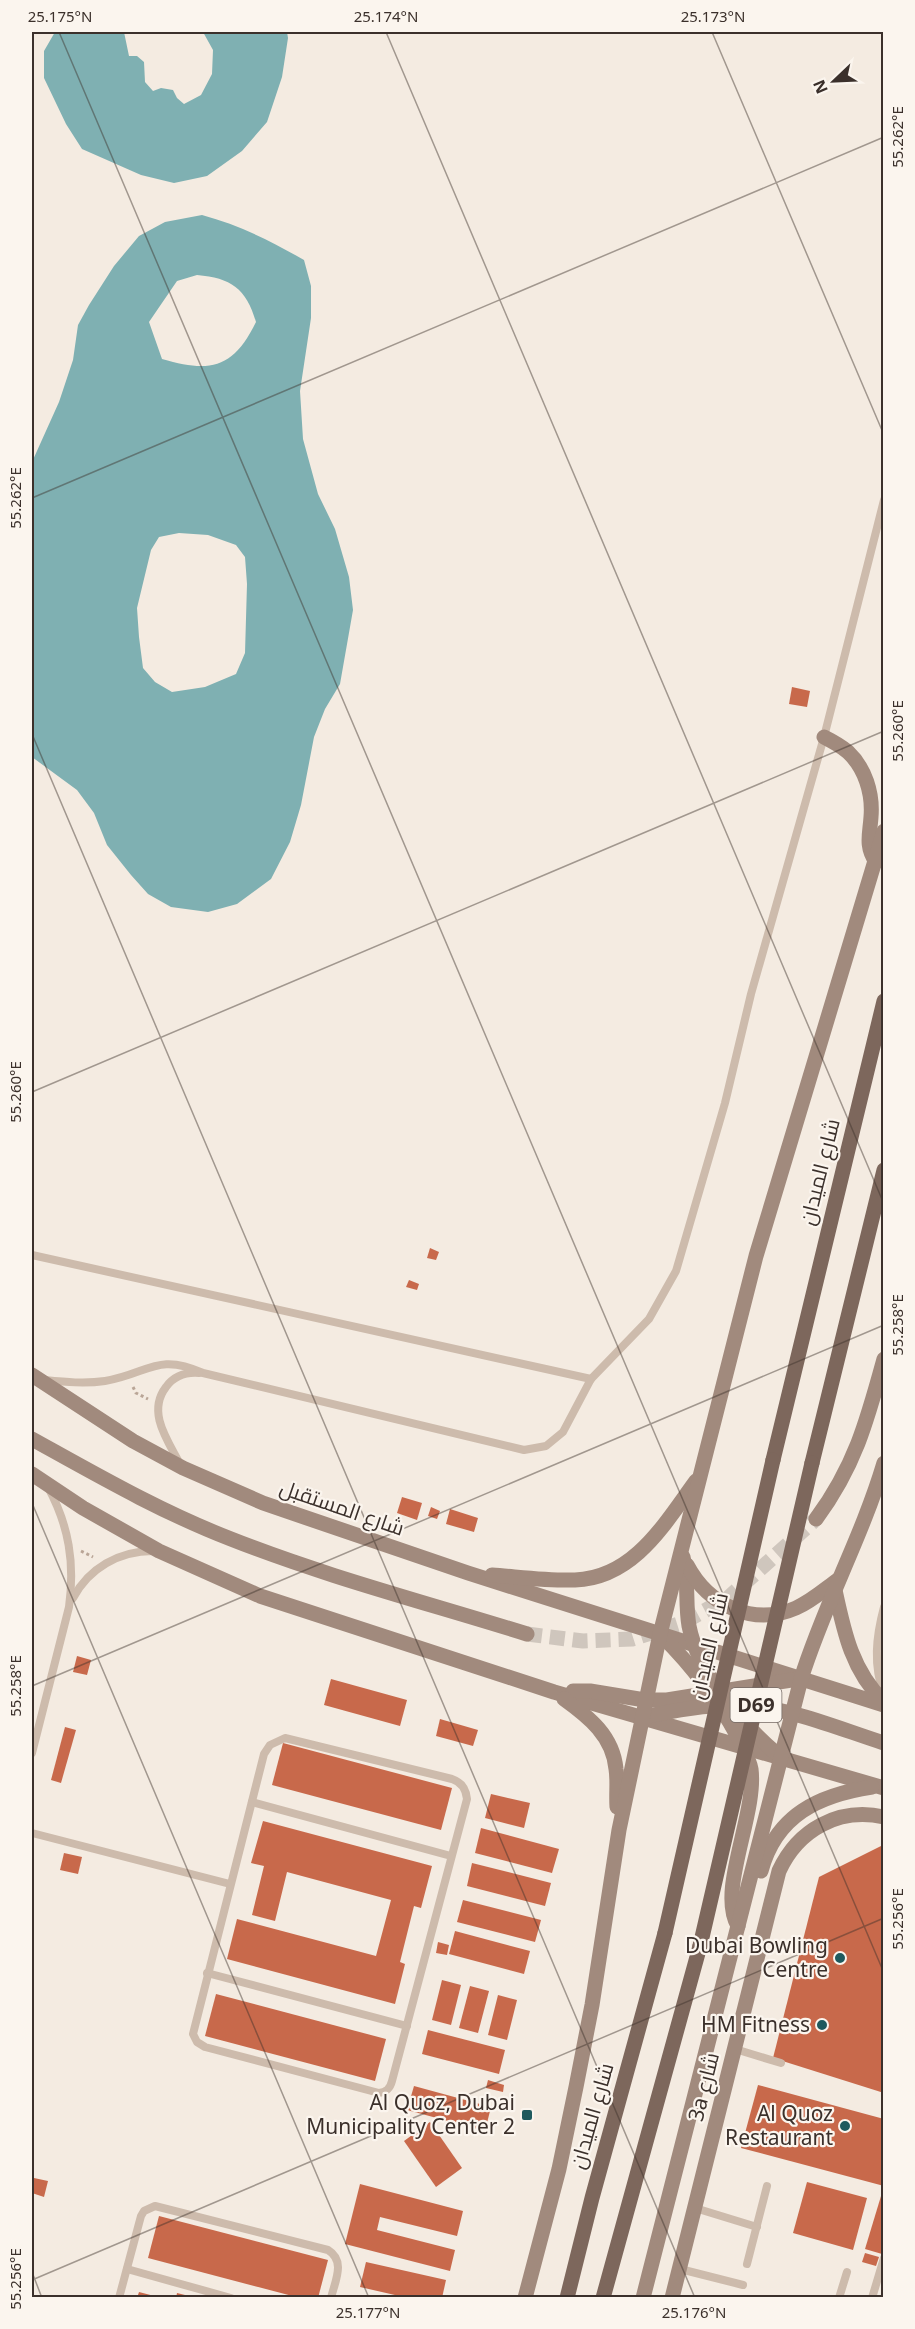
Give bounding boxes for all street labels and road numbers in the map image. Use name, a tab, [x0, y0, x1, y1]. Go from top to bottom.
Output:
street label: شارع الميدان	[792, 1116, 847, 1228]
street label: شارع المستقبل	[276, 1473, 408, 1542]
street label: شارع الميدان	[682, 1590, 735, 1702]
road number: D69	[730, 1688, 782, 1722]
street label: 3a شارع	[681, 2049, 726, 2124]
street label: شارع الميدان	[563, 2060, 620, 2172]

